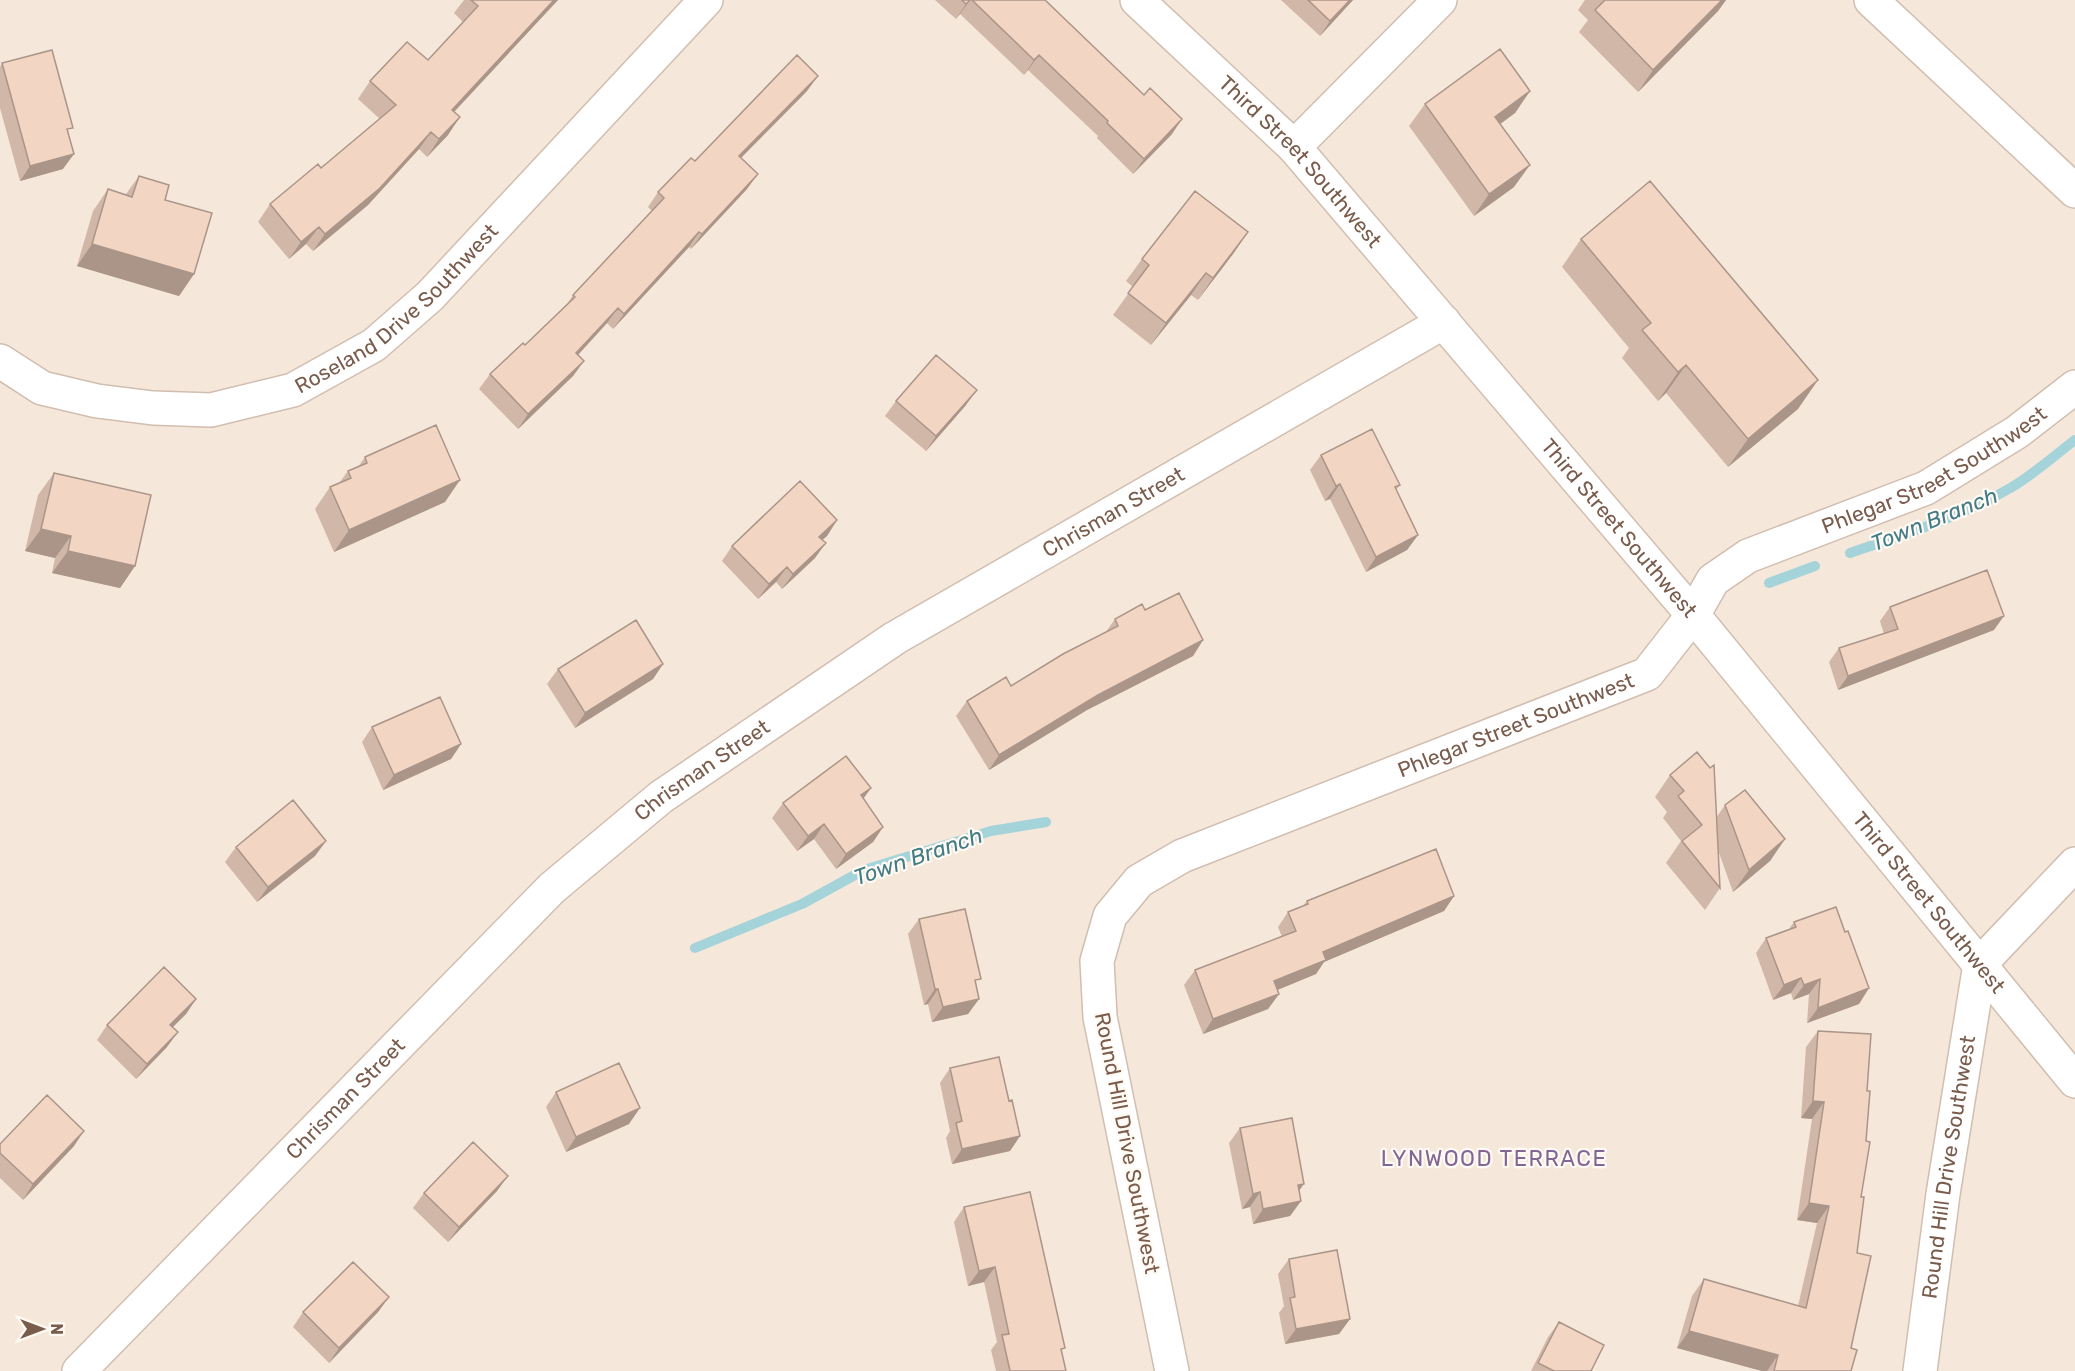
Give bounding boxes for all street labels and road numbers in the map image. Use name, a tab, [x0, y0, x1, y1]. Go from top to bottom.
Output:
street label: Third Street Southwest	[1214, 70, 1387, 252]
street label: Roseland Drive Southwest	[290, 218, 503, 398]
street label: Phlegar Street Southwest	[1818, 401, 2051, 539]
street label: Third Street Southwest	[1536, 433, 1702, 622]
street label: Chrisman Street	[1038, 461, 1189, 562]
street label: Phlegar Street Southwest	[1394, 667, 1638, 782]
street label: Chrisman Street	[629, 714, 774, 826]
street label: Third Street Southwest	[1848, 807, 2011, 998]
street label: Round Hill Drive Southwest	[1090, 1010, 1165, 1276]
street label: Chrisman Street	[280, 1033, 410, 1164]
street label: Round Hill Drive Southwest	[1917, 1034, 1980, 1300]

